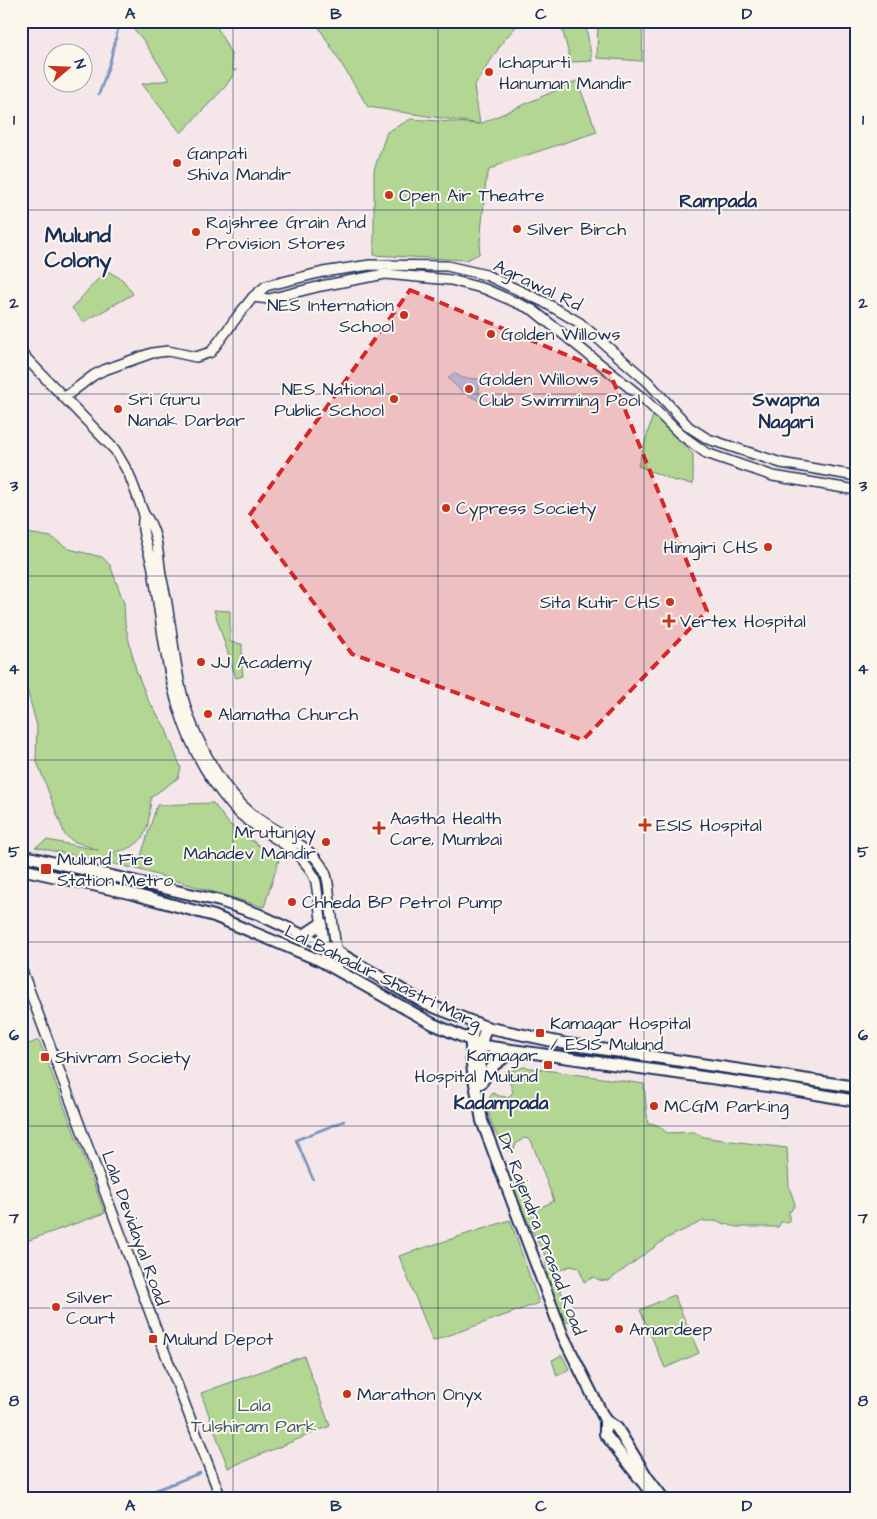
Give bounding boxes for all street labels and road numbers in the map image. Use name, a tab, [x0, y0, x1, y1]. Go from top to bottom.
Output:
street label: Agrawal Rd	[489, 253, 586, 319]
street label: Lal Bahadur Shastri Marg	[280, 919, 485, 1037]
street label: Dr Rajendra Prasad Road	[491, 1129, 592, 1339]
street label: Lala Devidayal Road	[94, 1147, 174, 1309]

